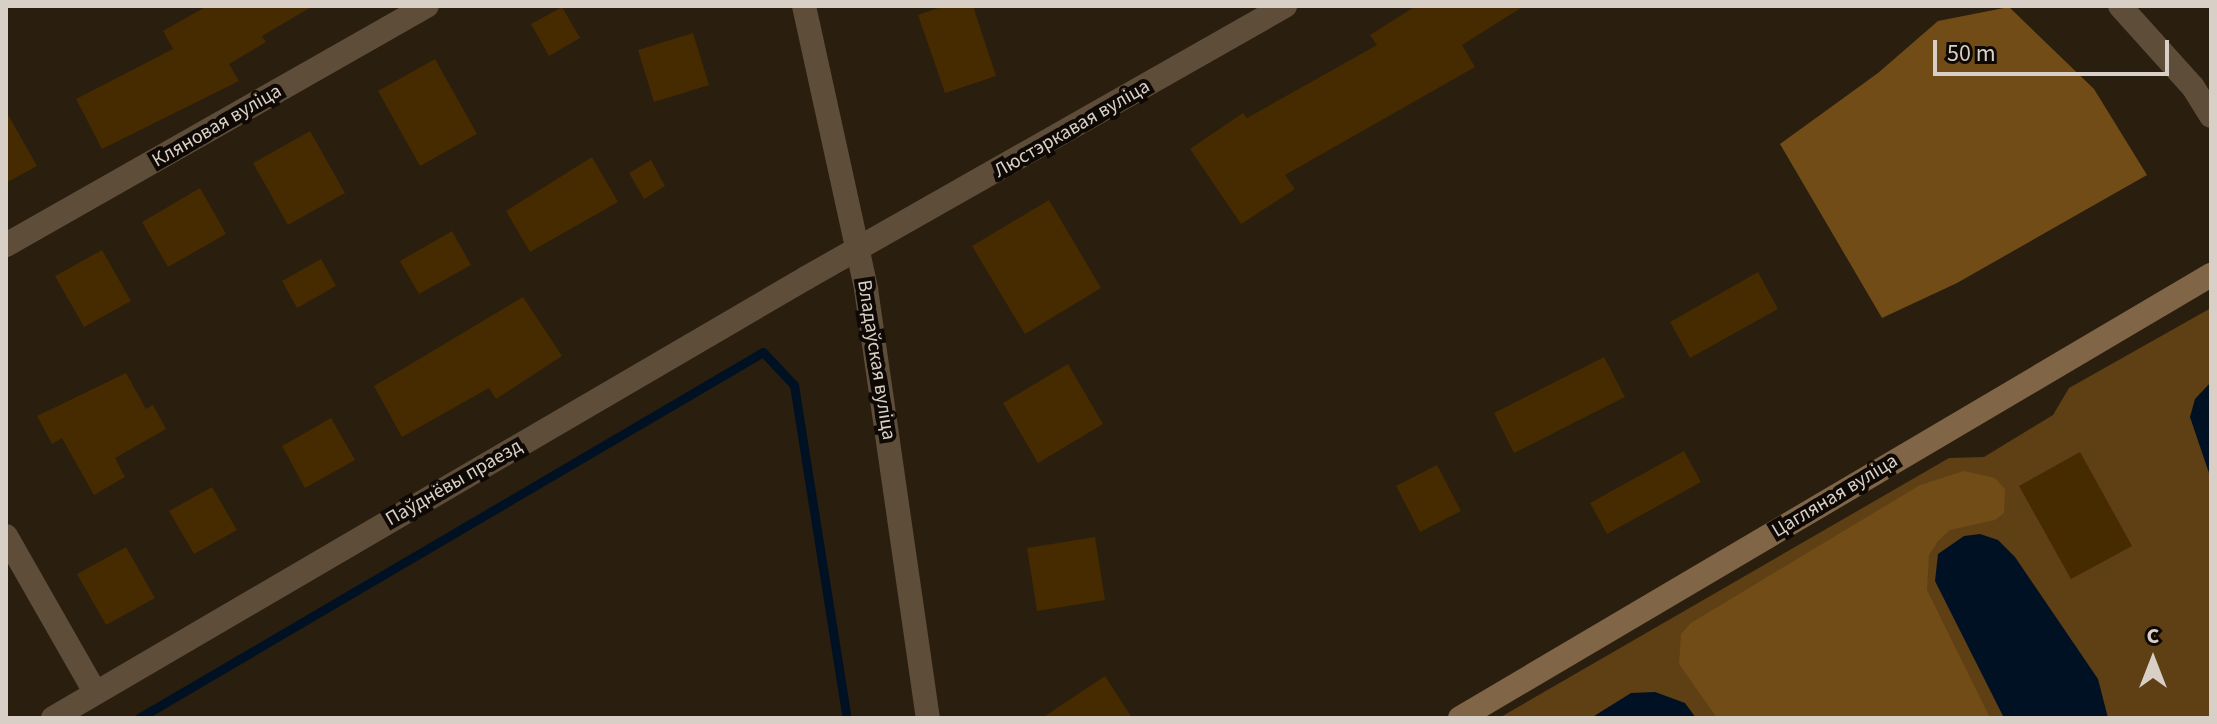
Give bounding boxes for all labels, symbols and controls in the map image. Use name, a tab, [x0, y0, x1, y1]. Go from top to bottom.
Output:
scale bar	[1937, 24, 2173, 74]
text: 50 m	[1947, 36, 1996, 71]
street label: Люстэркавая вуліца	[990, 75, 1154, 183]
street label: Кляновая вуліца	[148, 79, 286, 173]
street label: Владаўская вуліца	[851, 278, 901, 442]
street label: Паўднёвы праезд	[382, 434, 526, 532]
street label: Цагляная вуліца	[1768, 449, 1902, 543]
north arrow	[2113, 620, 2193, 700]
text: С	[2147, 620, 2159, 652]

